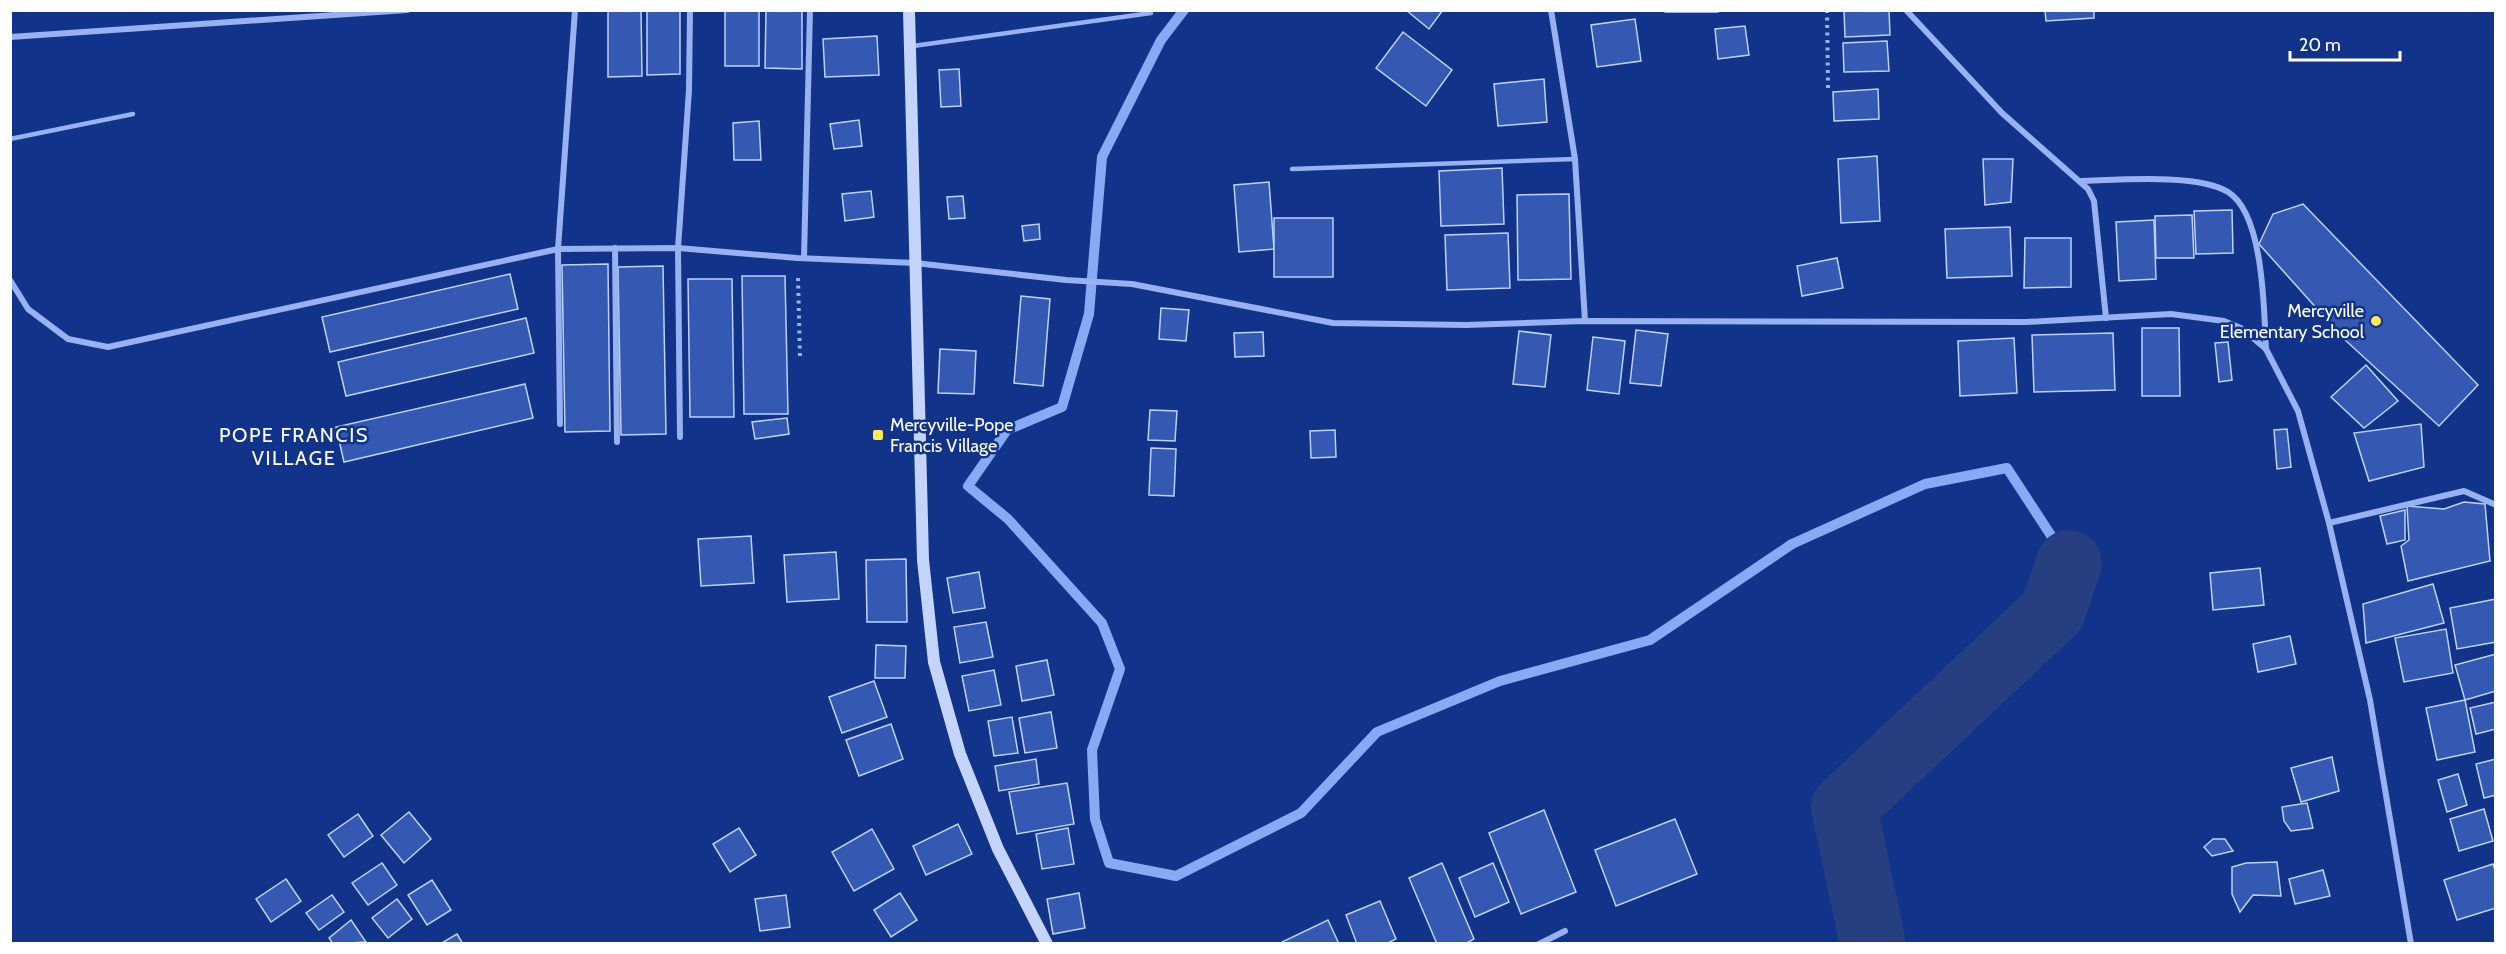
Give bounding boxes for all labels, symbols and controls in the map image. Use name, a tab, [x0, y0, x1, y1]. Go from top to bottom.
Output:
scale bar	[2290, 24, 2400, 62]
text: 20 m	[2299, 34, 2341, 56]
place label: Mercyville Elementary School	[2220, 300, 2365, 343]
marker: Mercyville Elementary School	[2369, 314, 2383, 328]
place label: Mercyville-Pope Francis Village	[890, 414, 1013, 457]
district label: POPE FRANCIS VILLAGE	[219, 423, 369, 470]
marker: Mercyville-Pope Francis Village	[871, 428, 885, 442]

